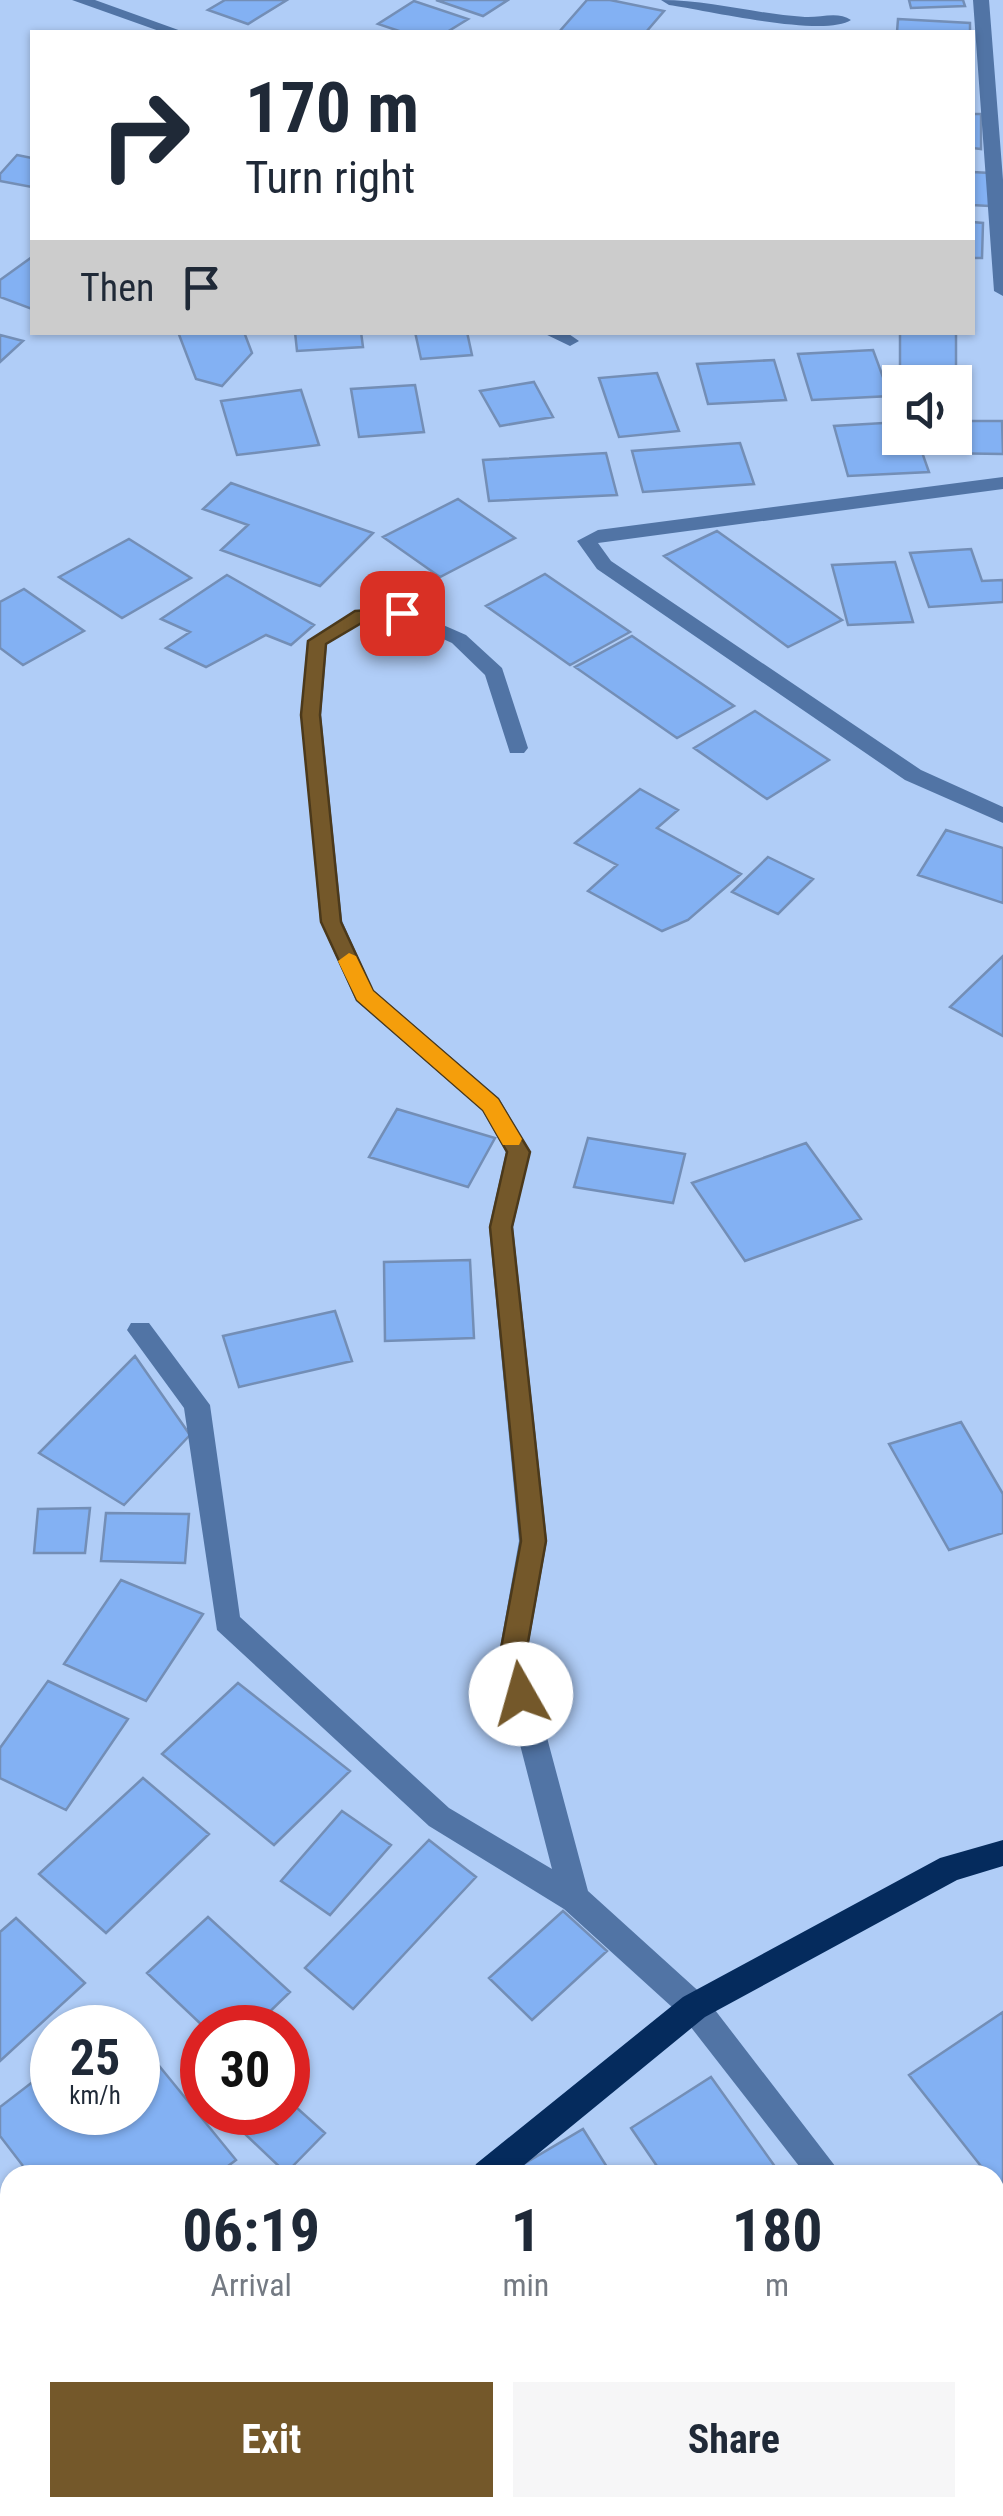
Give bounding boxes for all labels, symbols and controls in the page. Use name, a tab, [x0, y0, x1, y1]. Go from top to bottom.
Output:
text: 170 m	[245, 67, 419, 149]
icon: right	[80, 70, 210, 200]
text: Turn right	[245, 151, 415, 204]
icon: arrive	[174, 260, 229, 315]
text: Then	[80, 266, 154, 310]
map controls	[882, 365, 972, 455]
button: sound	[882, 365, 972, 455]
pin	[360, 571, 445, 656]
icon: arrive	[375, 586, 430, 641]
position arrow	[469, 1642, 573, 1746]
speed limit sign: 30	[180, 2005, 310, 2135]
text: 25	[70, 2029, 120, 2087]
text: km/h	[69, 2081, 121, 2110]
text: 06:19	[182, 2195, 320, 2266]
text: 1	[511, 2195, 541, 2266]
text: 180	[732, 2195, 823, 2266]
text: Arrival	[210, 2266, 292, 2304]
text: min	[502, 2266, 549, 2304]
text: m	[765, 2266, 789, 2304]
button: Exit	[50, 2382, 493, 2497]
button: Share	[513, 2382, 955, 2497]

